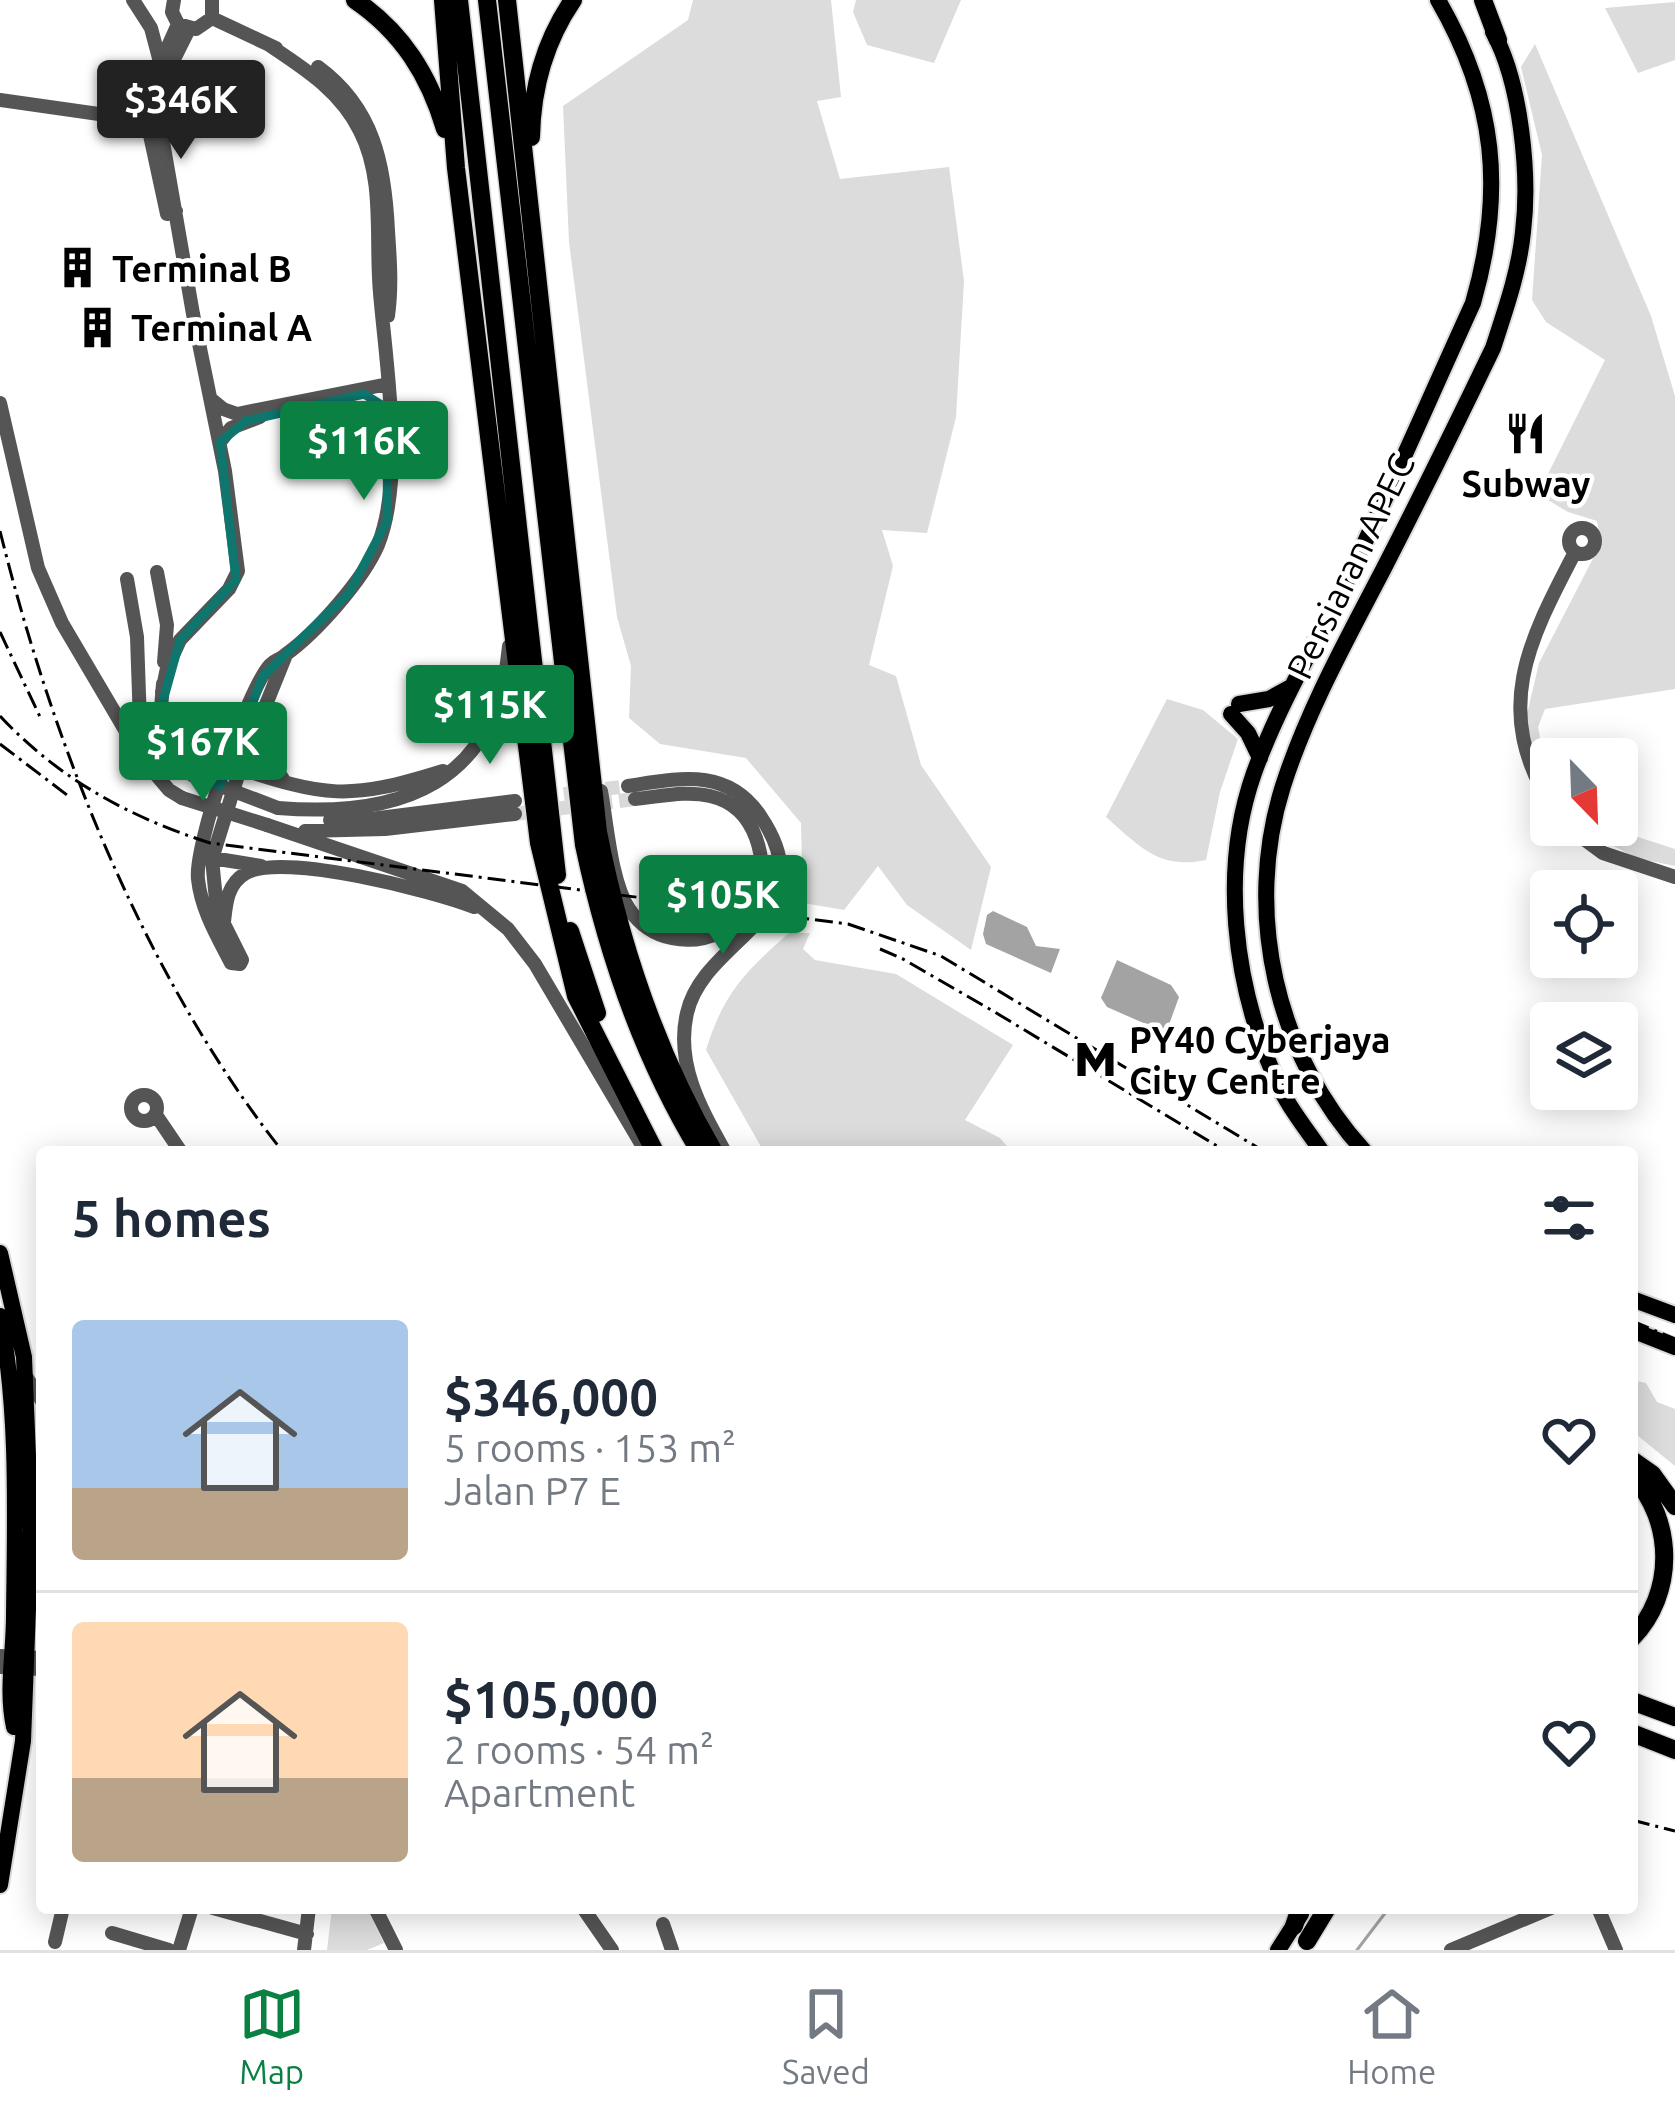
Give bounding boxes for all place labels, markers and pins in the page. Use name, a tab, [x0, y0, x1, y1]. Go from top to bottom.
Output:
pin: $346K	[97, 60, 265, 162]
building icon: Terminal B	[55, 245, 101, 291]
place label: Terminal B	[112, 248, 292, 289]
building icon: Terminal A	[74, 304, 120, 350]
place label: Terminal A	[131, 307, 312, 348]
pin: $116K	[280, 401, 448, 503]
restaurant icon: Subway	[1503, 410, 1549, 456]
place label: Subway	[1462, 463, 1590, 504]
pin: $115K	[406, 665, 574, 767]
pin: $167K	[119, 702, 287, 804]
pin: $105K	[639, 855, 807, 957]
place label: PY40 Cyberjaya City Centre	[1129, 1019, 1391, 1101]
metro station icon: PY40 Cyberjaya City Centre	[1072, 1037, 1118, 1083]

